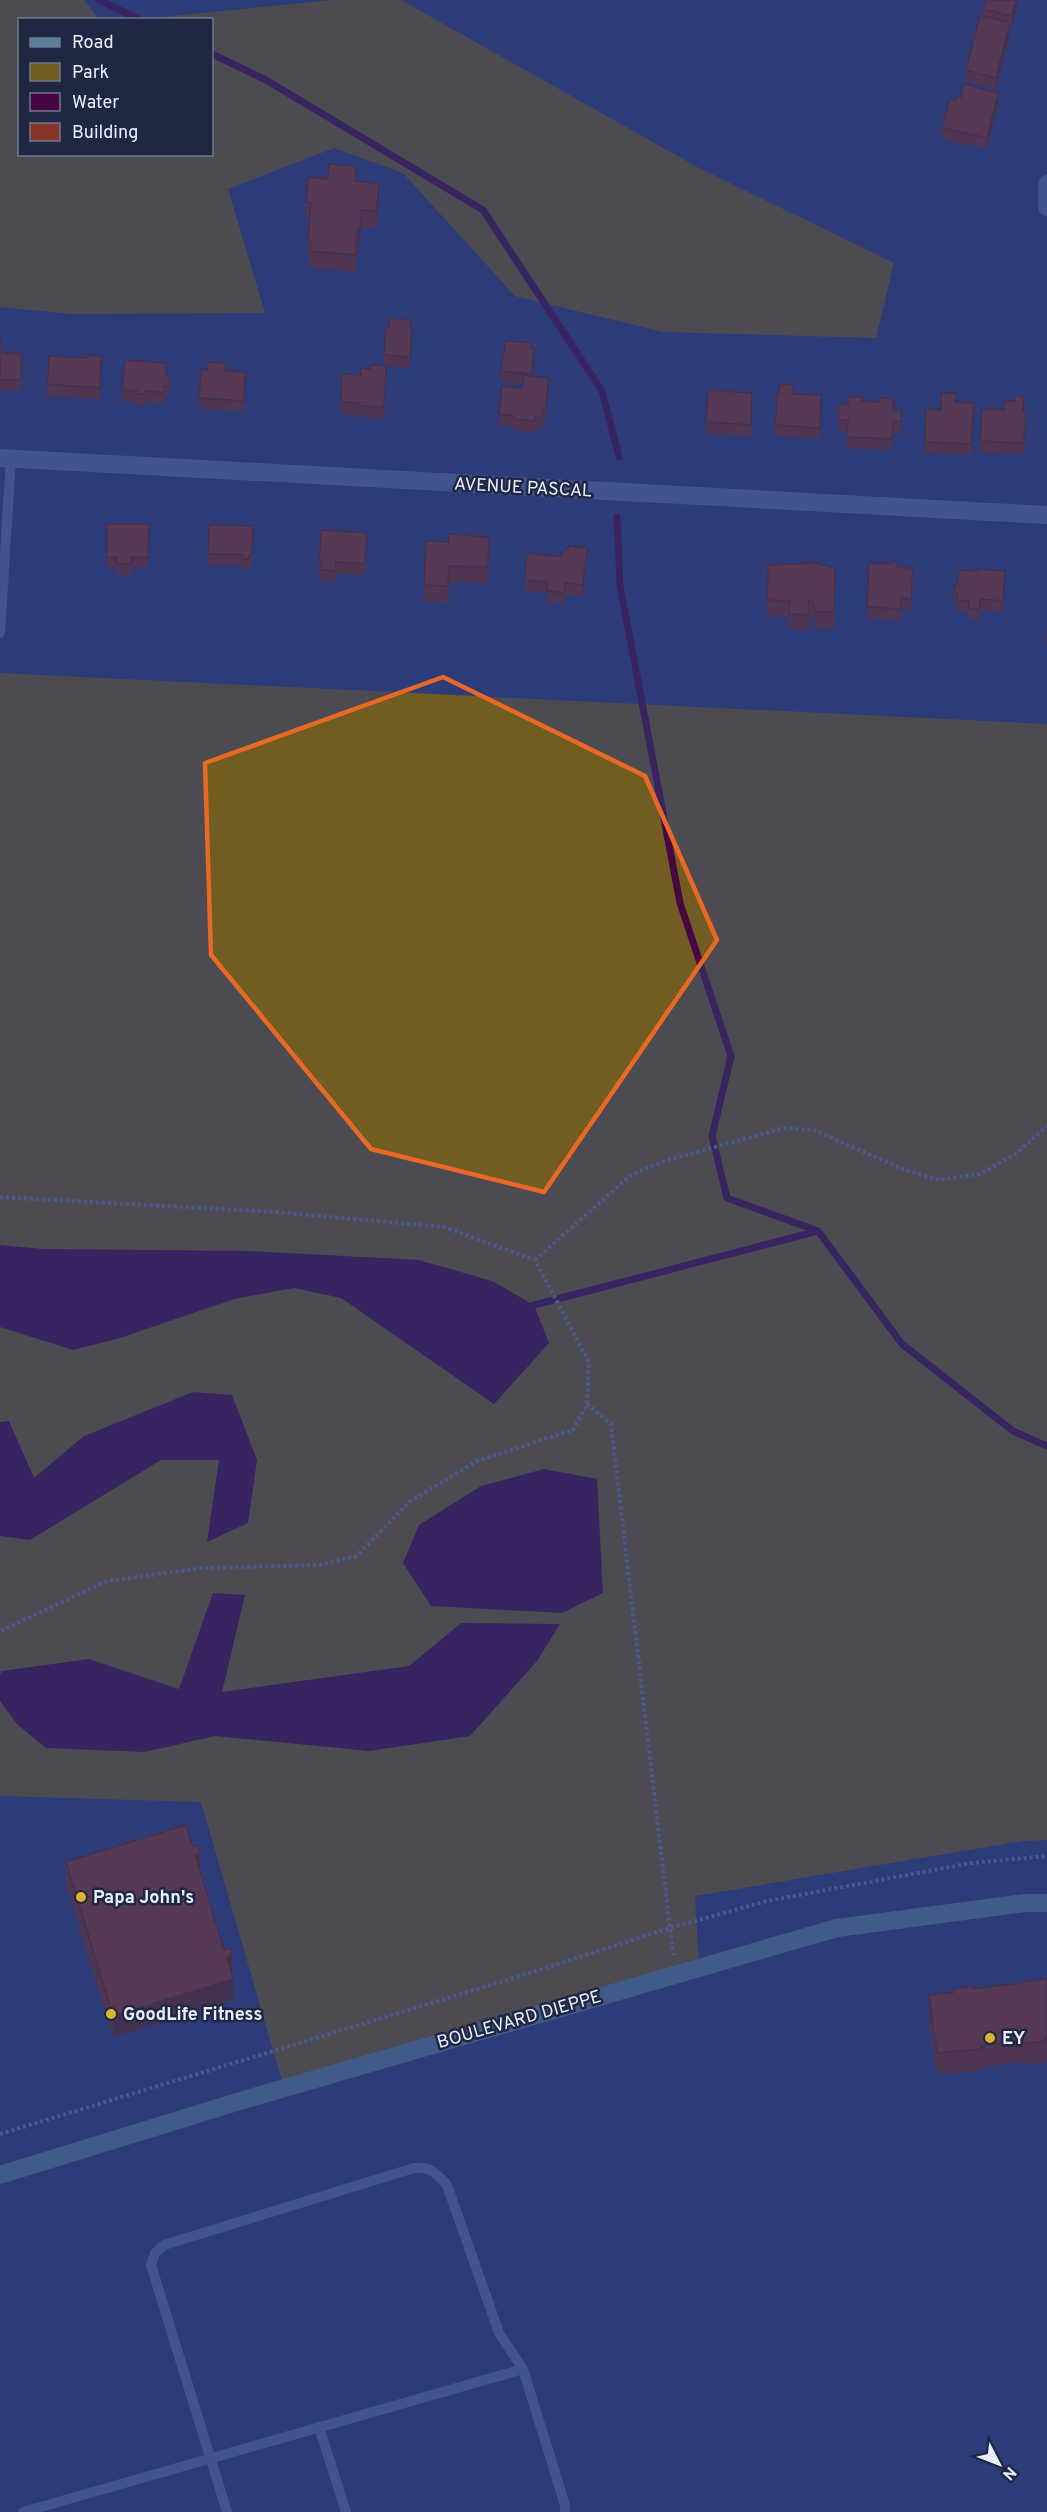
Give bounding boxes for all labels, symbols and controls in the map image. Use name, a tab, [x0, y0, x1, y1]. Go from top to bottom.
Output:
legend	[18, 18, 213, 156]
text: Road	[72, 32, 114, 55]
text: Park	[72, 62, 109, 85]
text: Water	[72, 92, 119, 115]
text: Building	[72, 122, 138, 145]
street label: AVENUE PASCAL	[453, 473, 593, 504]
place label: Papa John's	[93, 1887, 194, 1910]
marker: Papa John's	[74, 1890, 88, 1904]
street label: BOULEVARD DIEPPE	[435, 1986, 604, 2055]
place label: GoodLife Fitness	[123, 2004, 262, 2027]
marker: GoodLife Fitness	[104, 2007, 118, 2021]
place label: EY	[1002, 2028, 1025, 2051]
marker: EY	[983, 2031, 997, 2045]
north arrow	[969, 2434, 1029, 2494]
text: N	[997, 2462, 1020, 2484]

